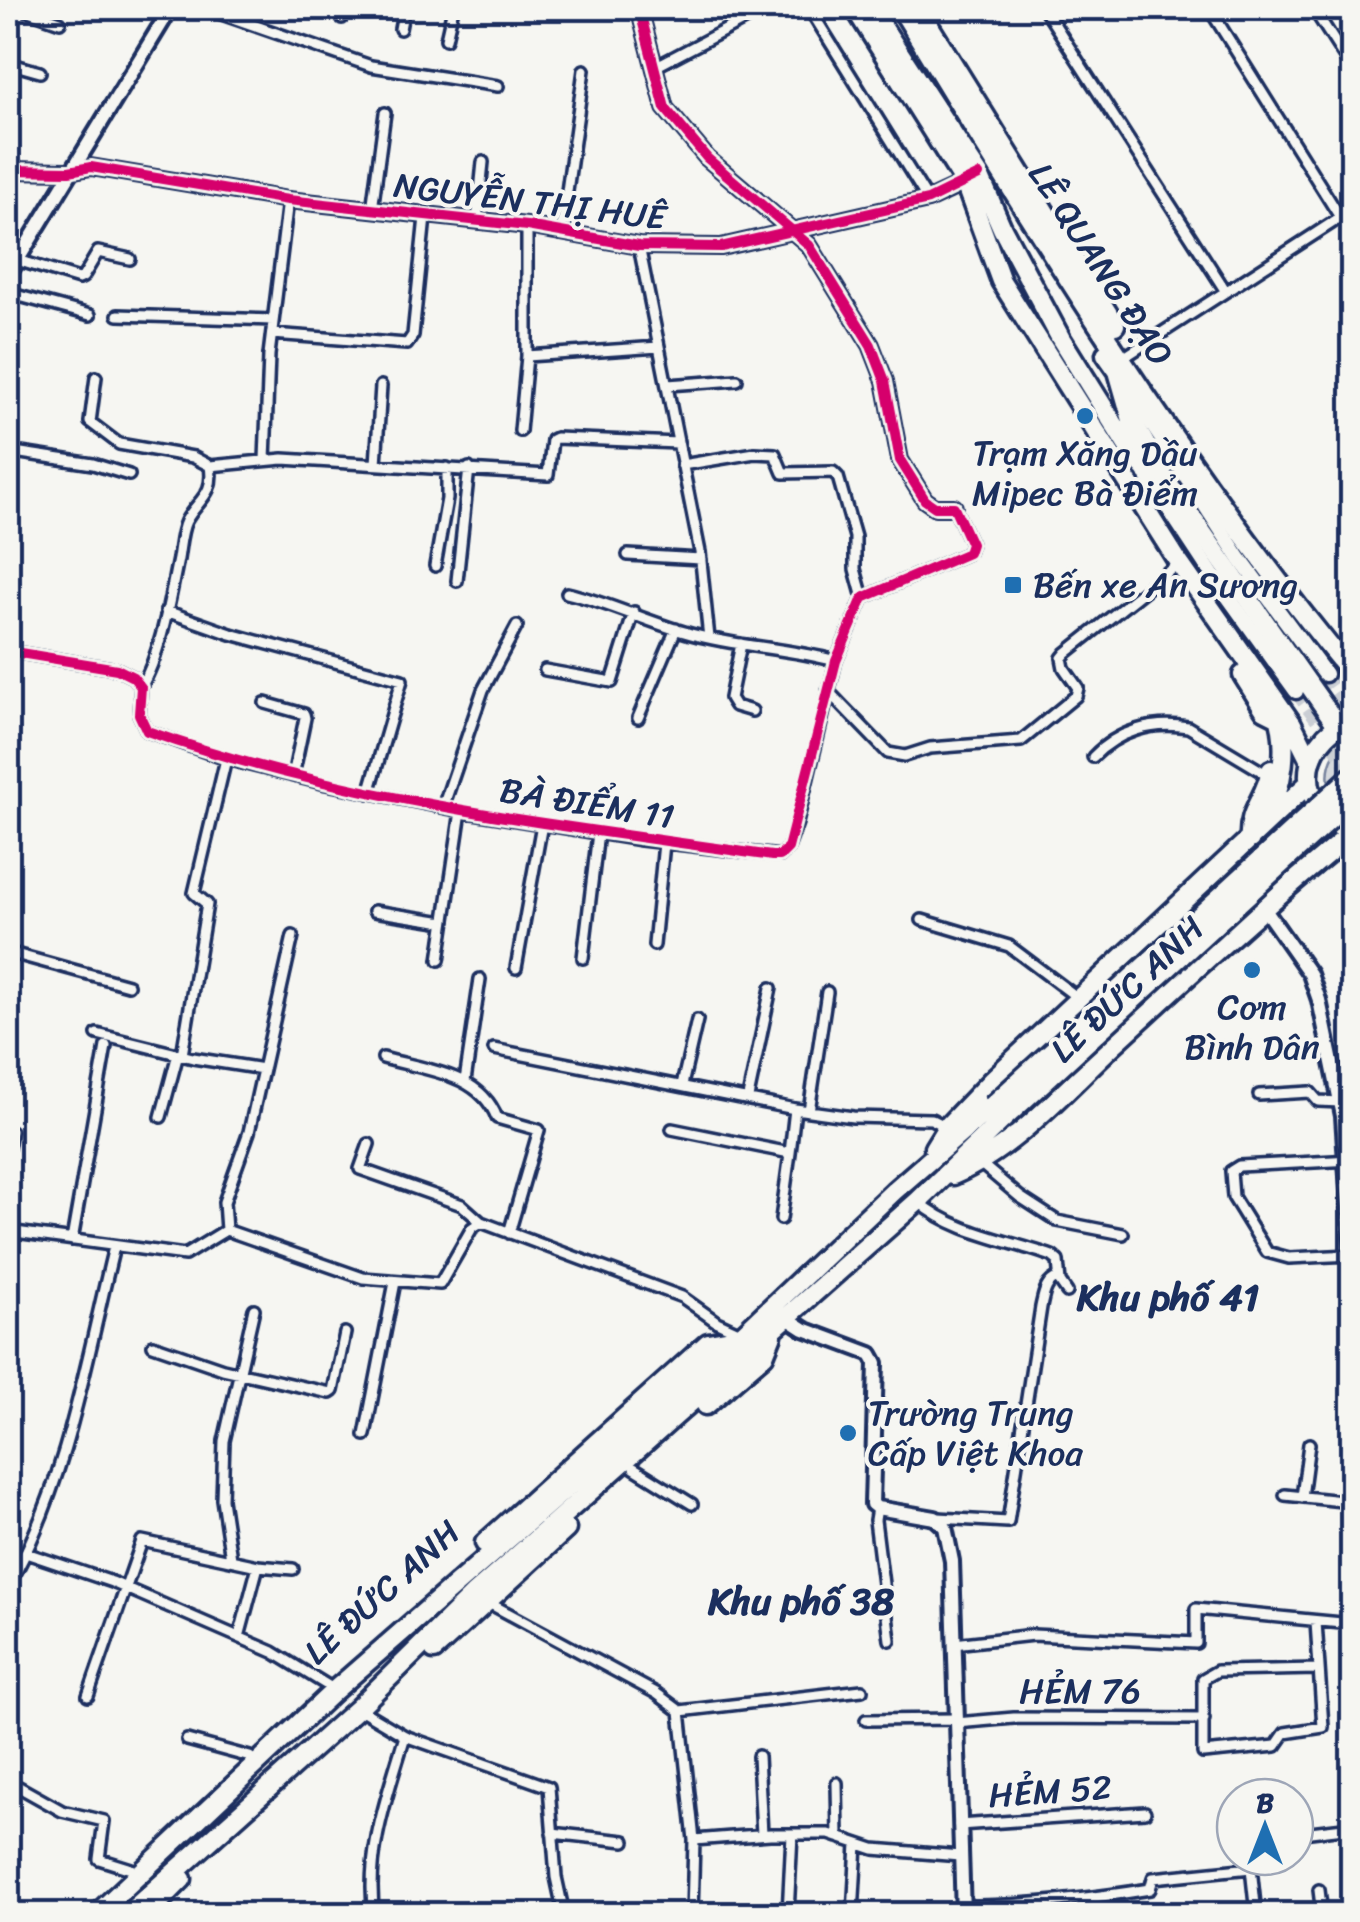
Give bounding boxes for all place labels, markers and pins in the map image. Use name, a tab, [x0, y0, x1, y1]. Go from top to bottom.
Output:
marker: Trạm Xăng Dầu Mipec Bà Điểm	[1074, 405, 1096, 427]
place label: Trạm Xăng Dầu Mipec Bà Điểm	[972, 422, 1198, 524]
place label: Bến xe An Sương	[1033, 554, 1298, 616]
marker: Bến xe An Sương	[1002, 574, 1024, 596]
marker: Cơm Bình Dân	[1241, 959, 1263, 981]
place label: Cơm Bình Dân	[1184, 976, 1320, 1078]
place label: Trường Trung Cấp Việt Khoa	[868, 1382, 1083, 1484]
marker: Trường Trung Cấp Việt Khoa	[837, 1422, 859, 1444]

